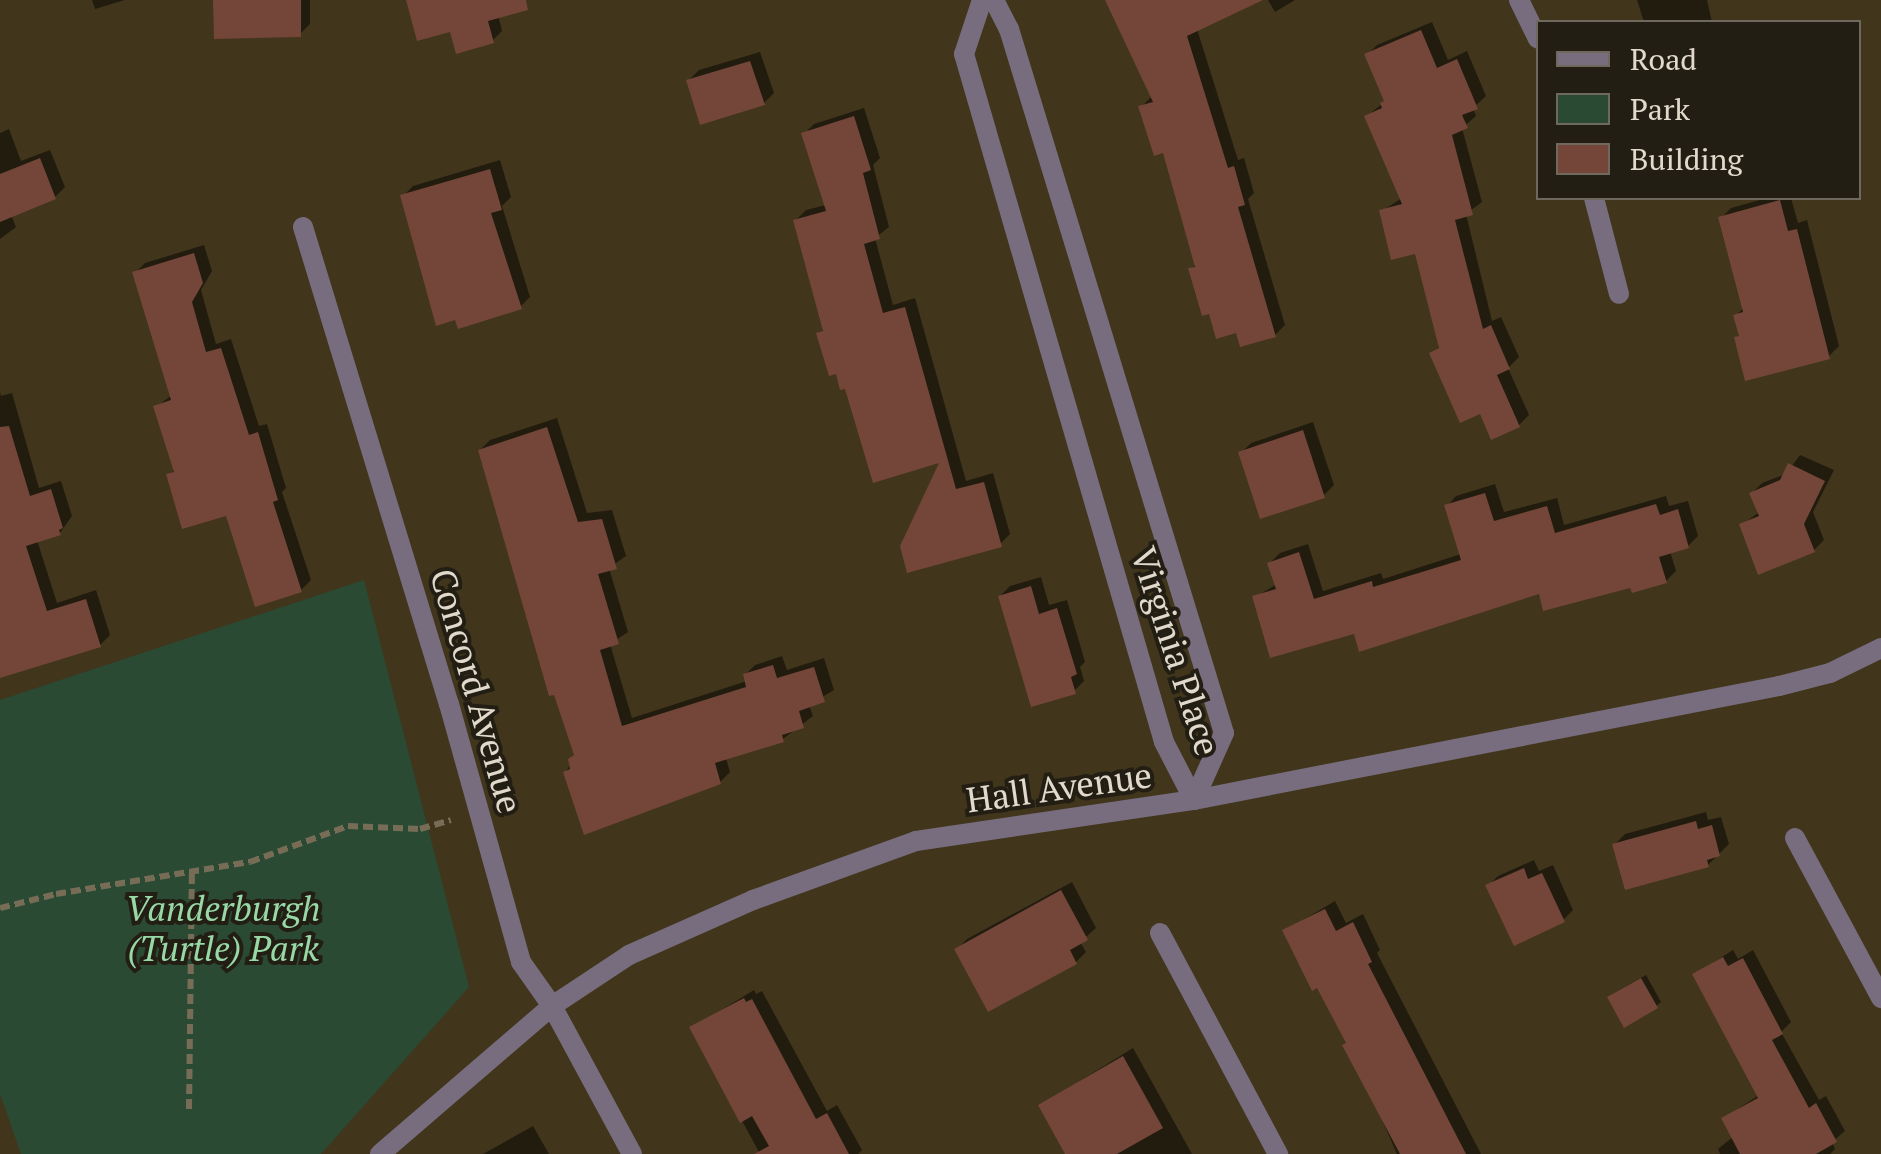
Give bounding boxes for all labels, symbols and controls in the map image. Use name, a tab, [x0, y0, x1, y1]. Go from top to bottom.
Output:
legend	[1536, 20, 1861, 200]
text: Road	[1630, 39, 1697, 79]
text: Park	[1630, 89, 1690, 129]
text: Building	[1630, 139, 1743, 179]
street label: Virginia Place	[1123, 541, 1229, 761]
street label: Concord Avenue	[422, 564, 532, 818]
street label: Hall Avenue	[963, 753, 1155, 821]
park label: Vanderburgh (Turtle) Park	[126, 887, 320, 969]

